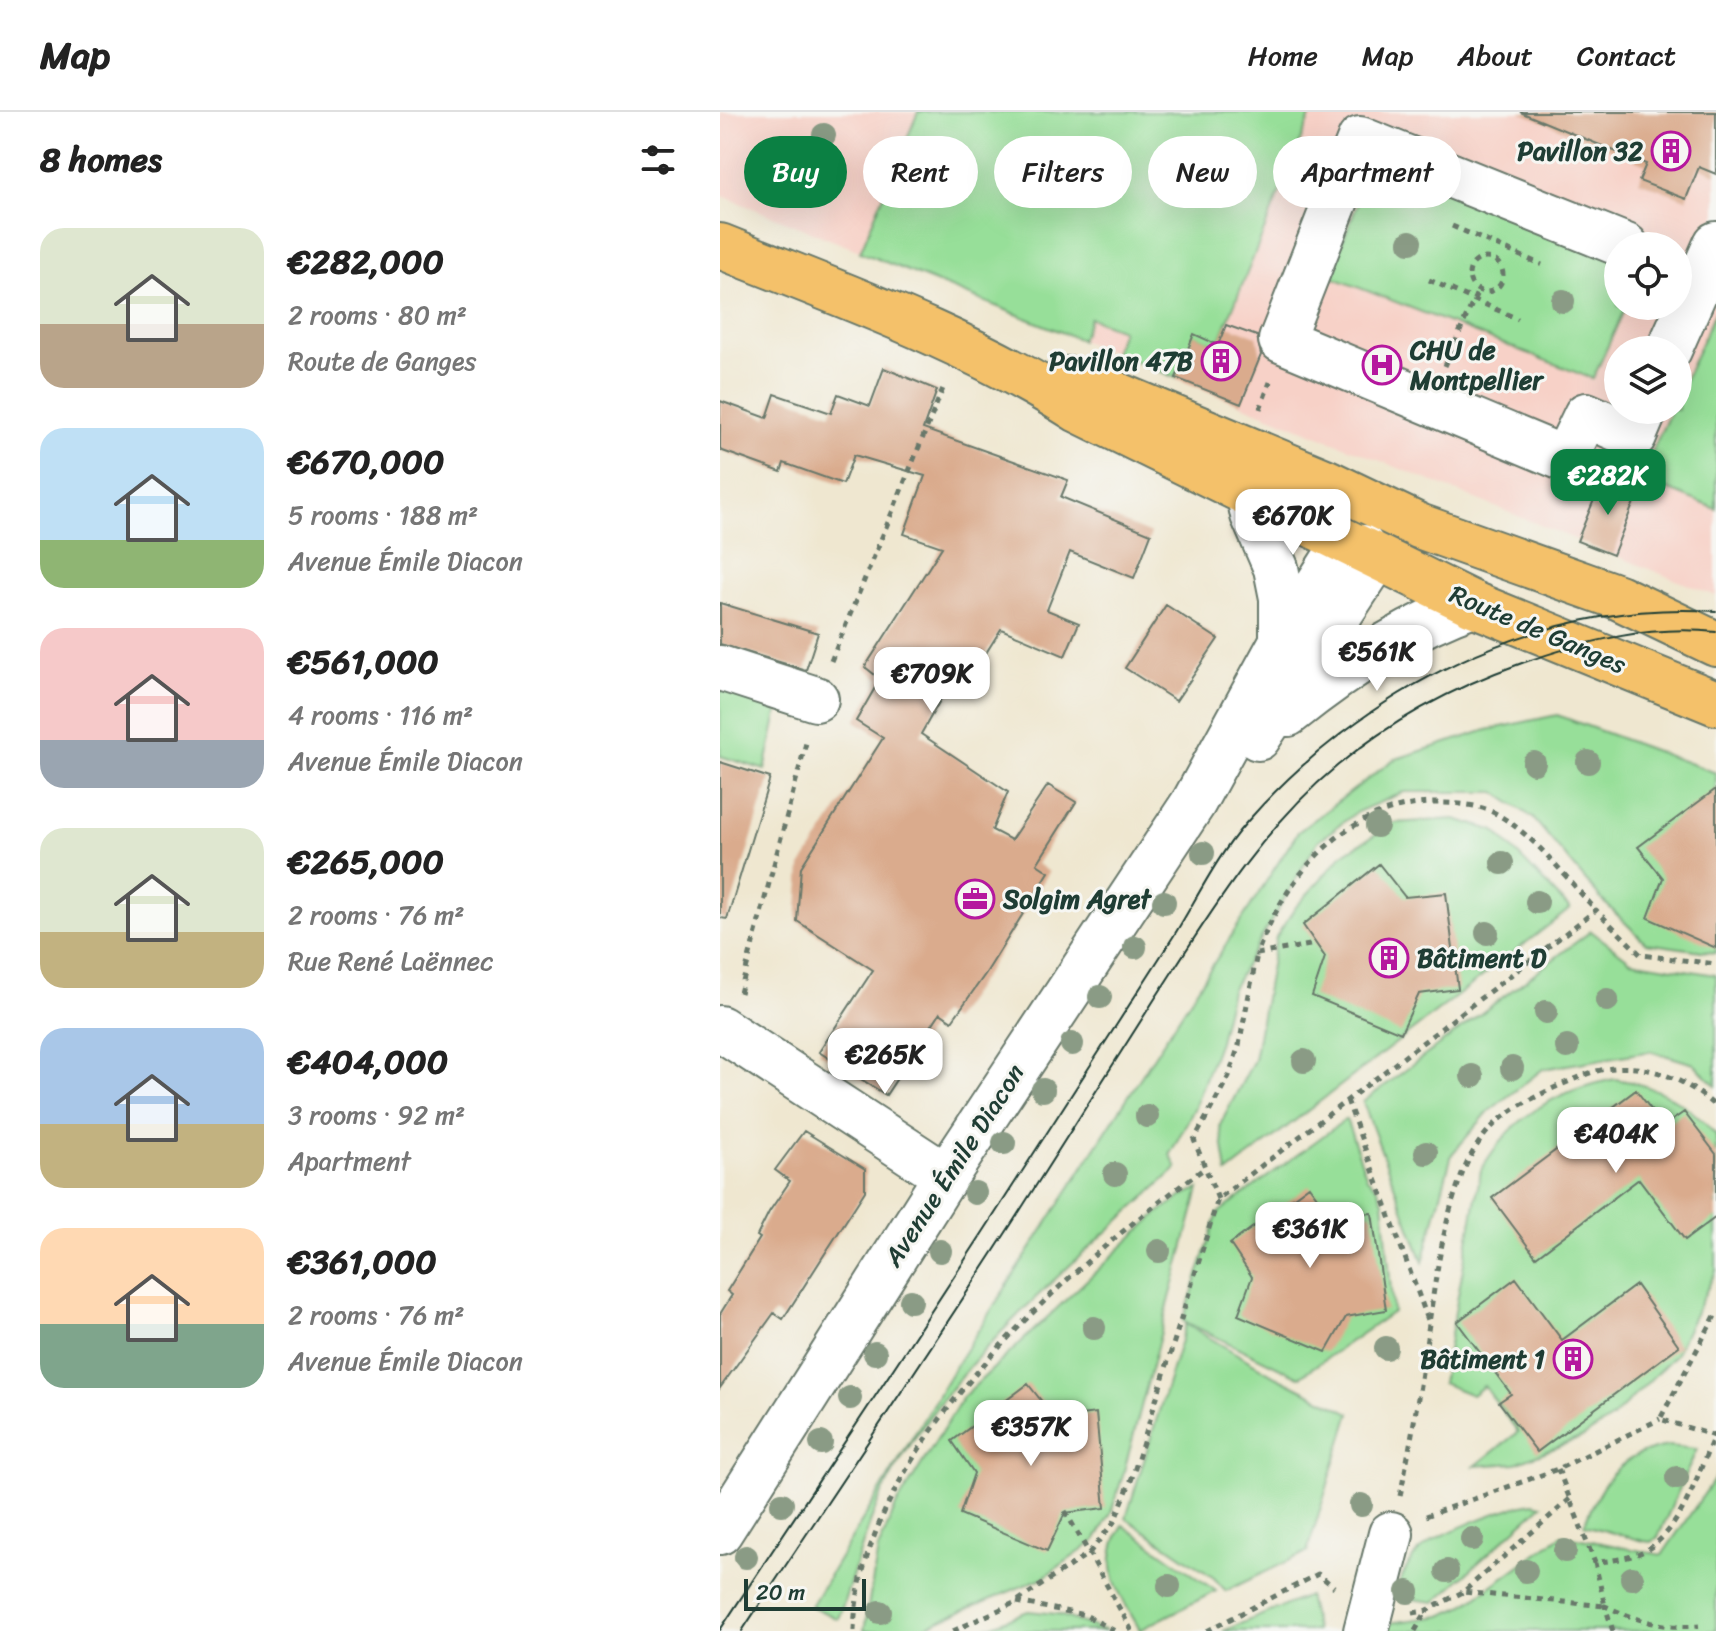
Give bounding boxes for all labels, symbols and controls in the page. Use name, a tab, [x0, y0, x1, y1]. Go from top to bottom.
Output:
text: Map	[40, 22, 110, 89]
text: Home	[1248, 31, 1318, 80]
text: Map	[1362, 31, 1413, 80]
text: About	[1457, 31, 1533, 80]
text: Contact	[1577, 31, 1676, 80]
place label: Pavillon 32	[1517, 128, 1643, 174]
text: 8 homes	[40, 130, 162, 190]
building icon: Pavillon 32	[1650, 130, 1692, 172]
chip: Buy	[744, 136, 847, 208]
chip: Rent	[863, 136, 978, 208]
chip: Filters	[994, 136, 1132, 208]
chip: New	[1148, 136, 1257, 208]
chip: Apartment	[1273, 136, 1461, 208]
icon: filters	[636, 138, 680, 182]
text: €282,000	[288, 232, 444, 292]
map controls	[1604, 232, 1692, 424]
button: locate	[1604, 232, 1692, 320]
icon: home	[104, 260, 200, 356]
text: 2 rooms · 80 m²	[288, 292, 467, 338]
place label: CHU de Montpellier	[1409, 327, 1545, 403]
button: layers	[1604, 336, 1692, 424]
text: Route de Ganges	[288, 338, 476, 384]
place label: Pavillon 47B	[1049, 338, 1194, 384]
building icon: Pavillon 47B	[1200, 340, 1242, 382]
hospital icon: CHU de Montpellier	[1361, 344, 1403, 386]
text: €670,000	[288, 432, 444, 492]
pin: €282K	[1552, 449, 1664, 517]
text: €282K	[1569, 452, 1647, 498]
icon: home	[104, 460, 200, 556]
pin: €670K	[1237, 489, 1349, 557]
text: 5 rooms · 188 m²	[288, 492, 478, 538]
text: €670K	[1253, 492, 1333, 538]
text: Avenue Émile Diacon	[288, 538, 523, 584]
street label: Route de Ganges	[1442, 571, 1634, 687]
pin: €561K	[1321, 625, 1433, 693]
text: €561K	[1340, 628, 1414, 674]
text: €561,000	[288, 632, 439, 692]
pin: €709K	[876, 647, 988, 715]
text: €709K	[892, 650, 972, 696]
icon: home	[104, 660, 200, 756]
text: 4 rooms · 116 m²	[288, 692, 473, 738]
text: Avenue Émile Diacon	[288, 738, 523, 784]
text: €265,000	[288, 832, 444, 892]
icon: home	[104, 860, 200, 956]
place label: Solgim Agret	[1002, 876, 1152, 922]
office icon: Solgim Agret	[954, 878, 996, 920]
text: 2 rooms · 76 m²	[288, 892, 465, 938]
place label: Bâtiment D	[1417, 935, 1547, 981]
building icon: Bâtiment D	[1368, 937, 1410, 979]
text: Rue René Laënnec	[288, 938, 493, 984]
pin: €265K	[829, 1028, 941, 1096]
text: €265K	[846, 1031, 924, 1077]
text: €404,000	[288, 1032, 448, 1092]
street label: Avenue Émile Diacon	[870, 1054, 1037, 1277]
icon: home	[104, 1060, 200, 1156]
text: 3 rooms · 92 m²	[288, 1092, 465, 1138]
pin: €404K	[1560, 1107, 1672, 1175]
text: €404K	[1575, 1110, 1657, 1156]
text: Apartment	[288, 1138, 411, 1184]
pin: €361K	[1254, 1202, 1366, 1270]
text: €361K	[1273, 1205, 1347, 1251]
text: €361,000	[288, 1232, 437, 1292]
icon: home	[104, 1260, 200, 1356]
text: 2 rooms · 76 m²	[288, 1292, 465, 1338]
place label: Bâtiment 1	[1420, 1336, 1545, 1382]
text: Avenue Émile Diacon	[288, 1338, 523, 1384]
building icon: Bâtiment 1	[1552, 1338, 1594, 1380]
pin: €357K	[975, 1400, 1087, 1468]
text: €357K	[992, 1403, 1070, 1449]
text: 20 m	[756, 1573, 805, 1612]
scale bar	[744, 1575, 866, 1611]

